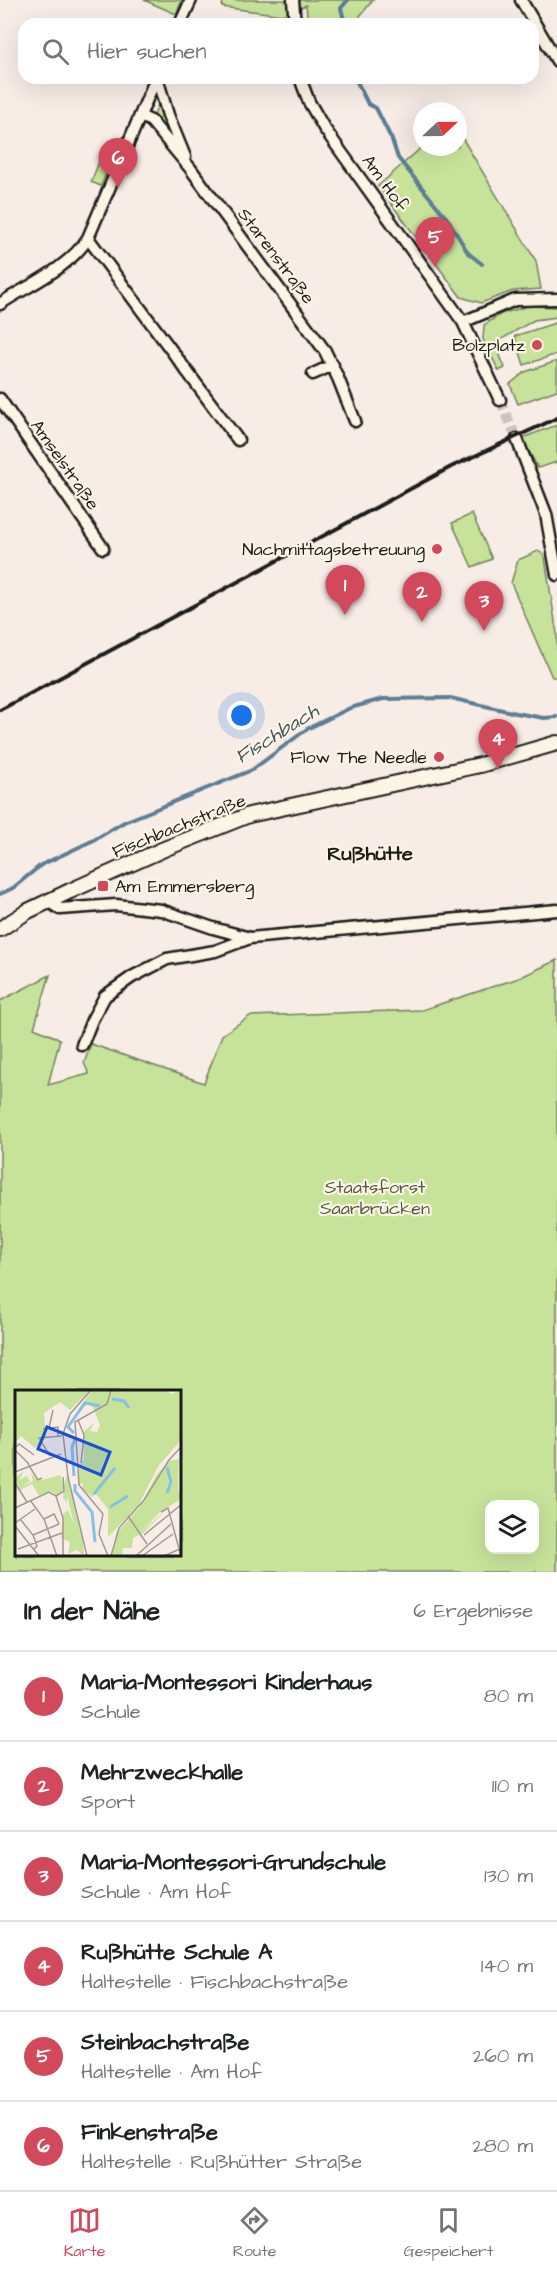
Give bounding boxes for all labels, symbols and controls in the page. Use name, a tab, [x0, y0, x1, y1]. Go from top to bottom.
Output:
search box	[18, 18, 539, 84]
icon: search	[39, 35, 72, 68]
text: Hier suchen	[87, 36, 206, 67]
north arrow	[413, 102, 467, 156]
pin: 6	[98, 138, 138, 188]
street label: Am Hof	[356, 150, 414, 217]
street label: Starenstraße	[232, 203, 321, 309]
pin: 5	[416, 218, 454, 267]
place label: Bolzplatz	[452, 333, 525, 358]
marker: Bolzplatz	[530, 338, 544, 352]
street label: Amselstraße	[25, 415, 106, 515]
place label: Nachmittagsbetreuung	[242, 537, 425, 563]
marker: Nachmittagsbetreuung	[430, 542, 444, 556]
pin: 1	[326, 566, 364, 615]
pin: 2	[402, 572, 442, 622]
pin: 3	[464, 582, 504, 631]
water label: Fischbach	[230, 697, 325, 771]
your location	[227, 701, 256, 730]
pin: 4	[478, 720, 518, 769]
place label: Flow The Needle	[290, 745, 427, 770]
marker: Flow The Needle	[432, 750, 446, 764]
street label: Fischbachstraße	[108, 788, 250, 864]
district label: Rußhütte	[327, 840, 413, 868]
place label: Am Emmersberg	[115, 874, 254, 900]
marker: Am Emmersberg	[96, 879, 110, 893]
park label: Staatsforst Saarbrücken	[320, 1175, 430, 1221]
inset map	[15, 1390, 182, 1557]
map controls	[485, 1500, 539, 1554]
button: layers	[485, 1500, 539, 1554]
text: In der Nähe	[24, 1593, 160, 1629]
text: 6 Ergebnisse	[413, 1597, 533, 1625]
text: Maria-Montessori Kinderhaus	[81, 1667, 372, 1698]
text: 1	[42, 1682, 45, 1710]
text: 80 m	[484, 1682, 533, 1710]
text: Schule	[81, 1698, 141, 1726]
text: Mehrzweckhalle	[81, 1757, 243, 1788]
text: 2	[38, 1772, 49, 1800]
text: 110 m	[492, 1772, 533, 1800]
text: Sport	[81, 1788, 135, 1816]
text: Maria-Montessori-Grundschule	[81, 1847, 386, 1878]
text: 3	[38, 1862, 49, 1890]
text: 130 m	[484, 1862, 533, 1890]
text: Schule · Am Hof	[81, 1878, 231, 1906]
text: Rußhütte Schule A	[81, 1937, 272, 1968]
text: 4	[37, 1952, 50, 1980]
text: 140 m	[481, 1952, 533, 1980]
text: Haltestelle · Fischbachstraße	[81, 1968, 348, 1996]
text: Steinbachstraße	[81, 2027, 249, 2058]
text: 5	[36, 2042, 51, 2070]
text: 260 m	[473, 2042, 533, 2070]
text: Haltestelle · Am Hof	[81, 2058, 262, 2086]
text: Finkenstraße	[81, 2117, 218, 2148]
text: 6	[37, 2132, 50, 2160]
text: 280 m	[472, 2132, 533, 2160]
text: Haltestelle · Rußhütter Straße	[81, 2148, 362, 2176]
tab: Karte	[64, 2204, 105, 2262]
tab: Route	[233, 2204, 276, 2262]
tab: Gespeichert	[404, 2204, 493, 2262]

